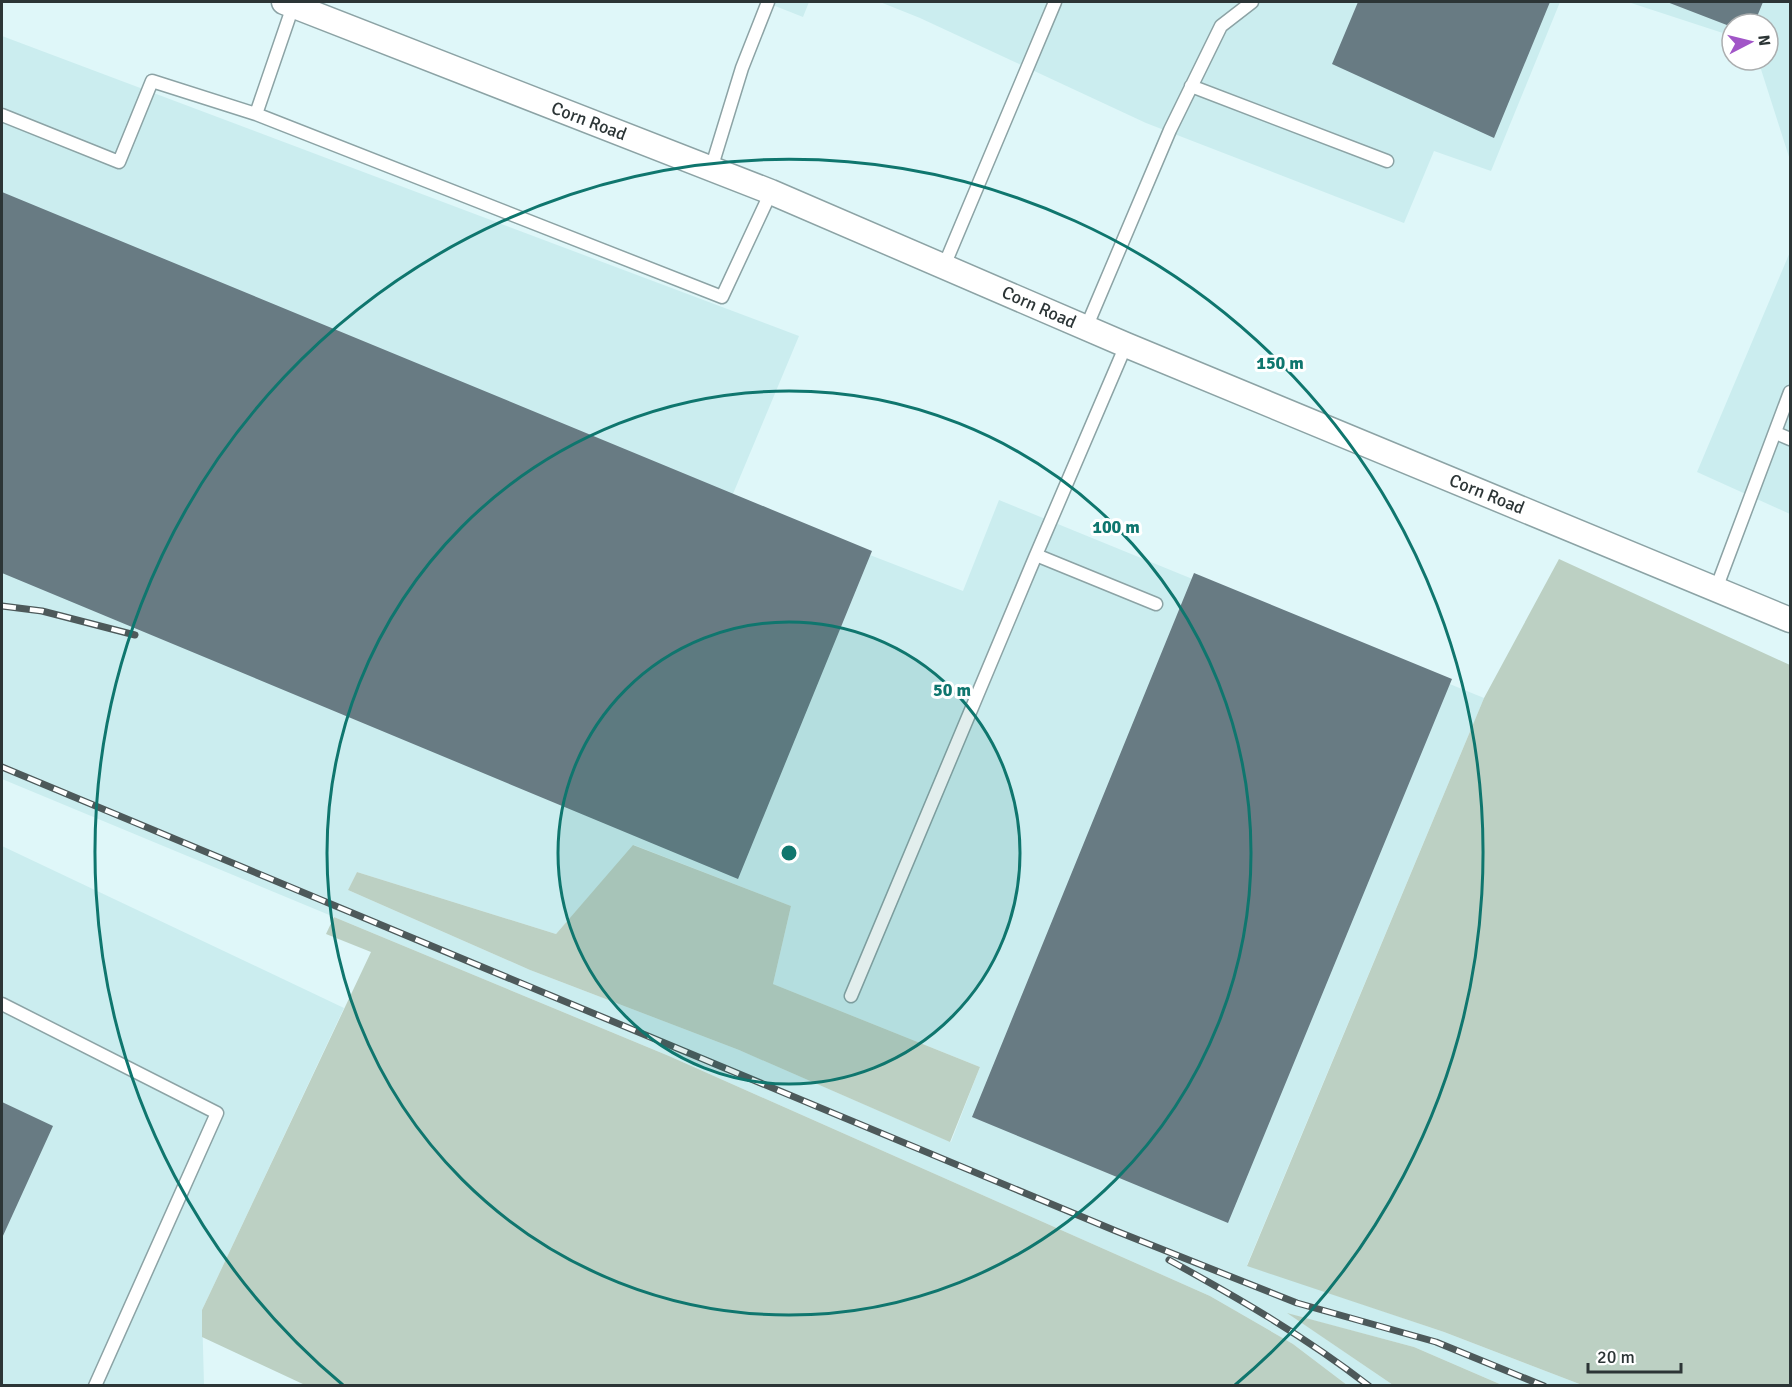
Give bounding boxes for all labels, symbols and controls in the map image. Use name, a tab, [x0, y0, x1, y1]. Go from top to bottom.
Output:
north arrow	[1720, 12, 1780, 72]
text: N	[1753, 34, 1774, 47]
street label: Corn Road	[548, 97, 630, 145]
street label: Corn Road	[998, 281, 1080, 333]
text: 150 m	[1256, 352, 1304, 374]
street label: Corn Road	[1446, 469, 1528, 519]
text: 100 m	[1092, 516, 1140, 538]
text: 50 m	[933, 679, 971, 701]
centre of rings	[779, 843, 799, 863]
scale bar	[1588, 1336, 1681, 1374]
text: 20 m	[1597, 1346, 1635, 1368]

